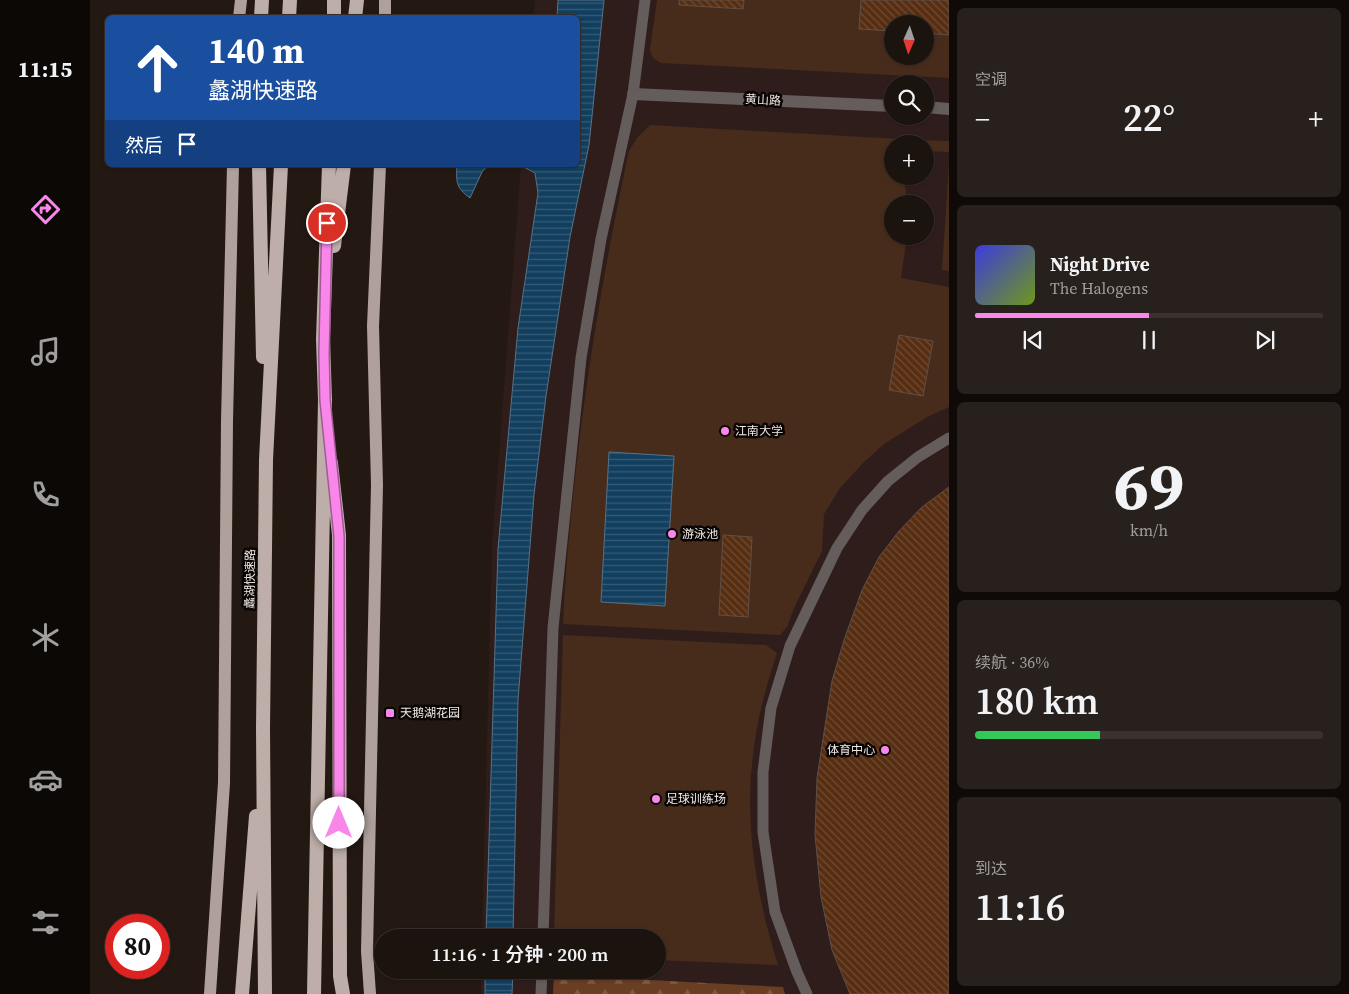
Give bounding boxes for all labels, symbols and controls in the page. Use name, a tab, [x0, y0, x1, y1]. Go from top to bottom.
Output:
north arrow	[884, 15, 934, 65]
map controls	[884, 15, 934, 245]
text: 140 m	[208, 27, 304, 75]
icon: ahead	[125, 35, 190, 100]
text: 11:15	[18, 54, 72, 84]
text: 空调	[975, 68, 1007, 90]
text: 蠡湖快速路	[208, 75, 318, 105]
button: search	[884, 75, 934, 125]
street label: 黄山路	[745, 91, 781, 109]
text: 22°	[1123, 92, 1175, 144]
text: −	[975, 100, 990, 138]
text: +	[1308, 100, 1323, 138]
icon: arrive	[173, 130, 201, 158]
text: 然后	[125, 132, 163, 158]
button: +	[884, 135, 934, 185]
icon: directions	[28, 192, 63, 227]
button: −	[884, 195, 934, 245]
pin	[306, 202, 348, 244]
icon: arrive	[313, 209, 341, 237]
text: Night Drive	[1050, 251, 1150, 277]
text: The Halogens	[1050, 277, 1148, 299]
icon: previous	[1019, 326, 1047, 354]
icon: pause	[1135, 326, 1163, 354]
icon: next	[1251, 326, 1279, 354]
icon: music	[28, 334, 63, 369]
place label: 江南大学	[735, 423, 783, 439]
marker: 江南大学	[719, 425, 731, 437]
text: 69	[1114, 442, 1184, 531]
icon: phone	[28, 477, 63, 512]
text: km/h	[1130, 519, 1168, 541]
place label: 游泳池	[682, 526, 718, 542]
marker: 游泳池	[666, 528, 678, 540]
street label: 蠡湖快速路	[241, 549, 259, 609]
icon: climate	[28, 620, 63, 655]
text: 续航 · 36%	[975, 651, 1049, 673]
text: 180 km	[975, 675, 1099, 727]
place label: 天鹅湖花园	[400, 705, 460, 721]
marker: 天鹅湖花园	[384, 707, 396, 719]
place label: 体育中心	[827, 742, 875, 758]
marker: 体育中心	[879, 744, 891, 756]
icon: car	[28, 762, 63, 797]
place label: 足球训练场	[666, 791, 726, 807]
marker: 足球训练场	[650, 793, 662, 805]
position arrow	[312, 796, 364, 848]
text: 到达	[975, 857, 1007, 879]
text: 11:16	[975, 881, 1065, 933]
icon: filters	[28, 905, 63, 940]
speed limit sign: 80	[105, 914, 170, 979]
text: 11:16 · 1 分钟 · 200 m	[432, 941, 608, 967]

